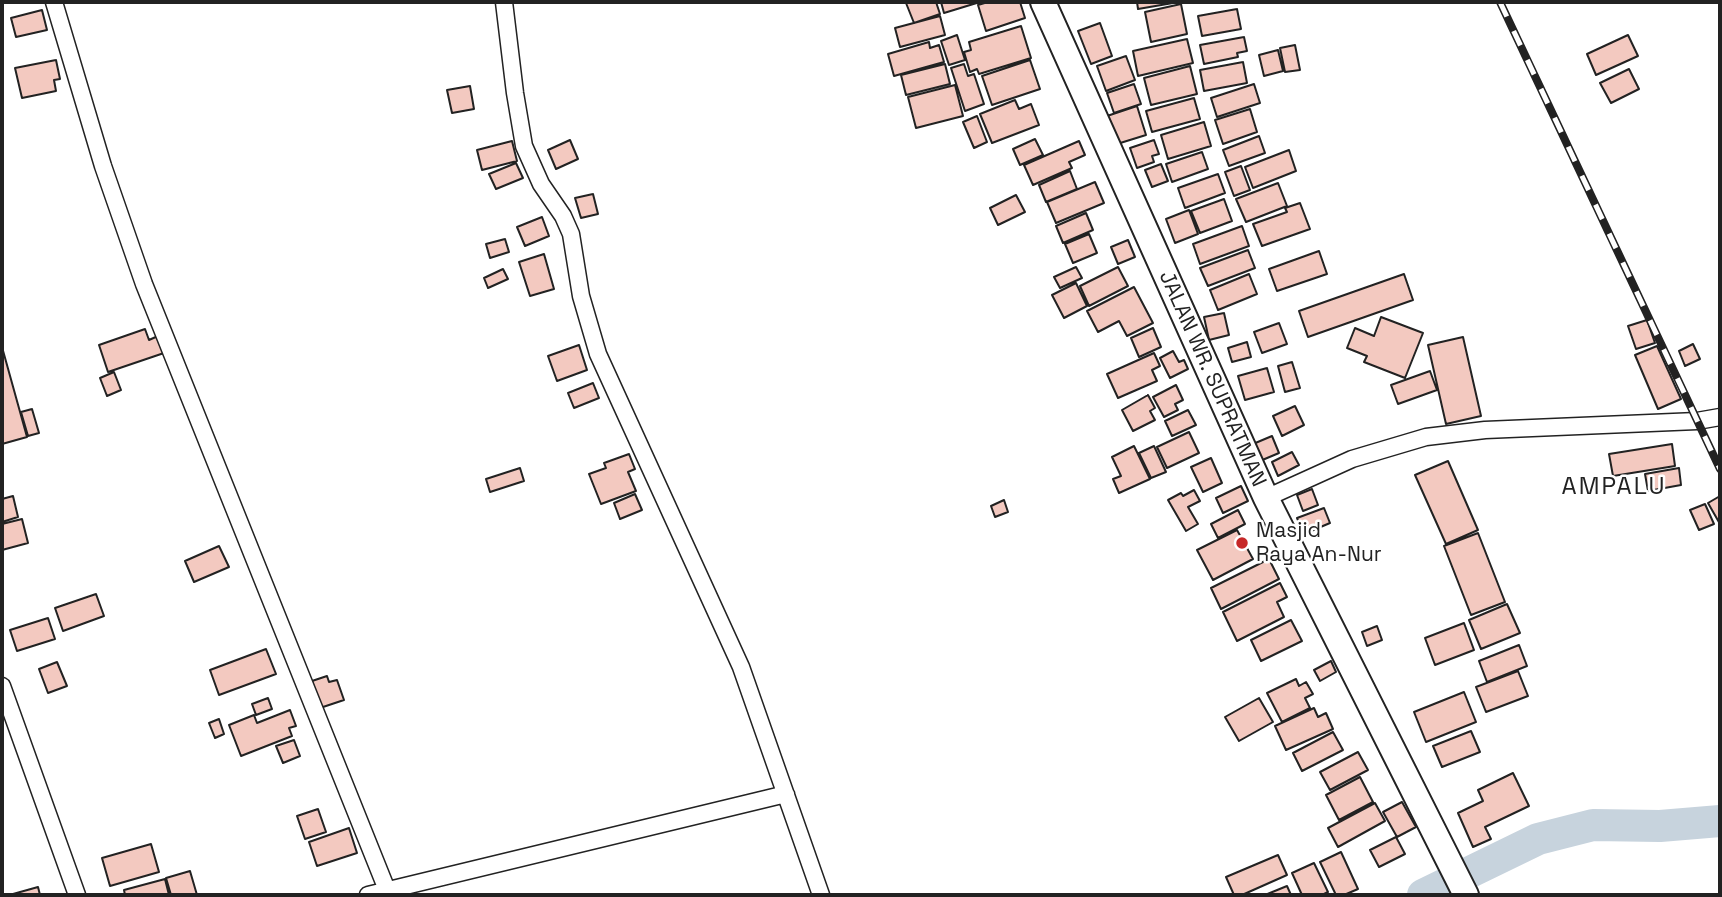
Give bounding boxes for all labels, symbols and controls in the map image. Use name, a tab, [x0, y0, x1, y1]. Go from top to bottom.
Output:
street label: JALAN WR. SUPRATMAN	[1153, 267, 1271, 491]
district label: AMPALU	[1562, 473, 1666, 501]
place label: Masjid Raya An-Nur	[1256, 518, 1382, 568]
marker: Masjid Raya An-Nur	[1234, 535, 1250, 551]

